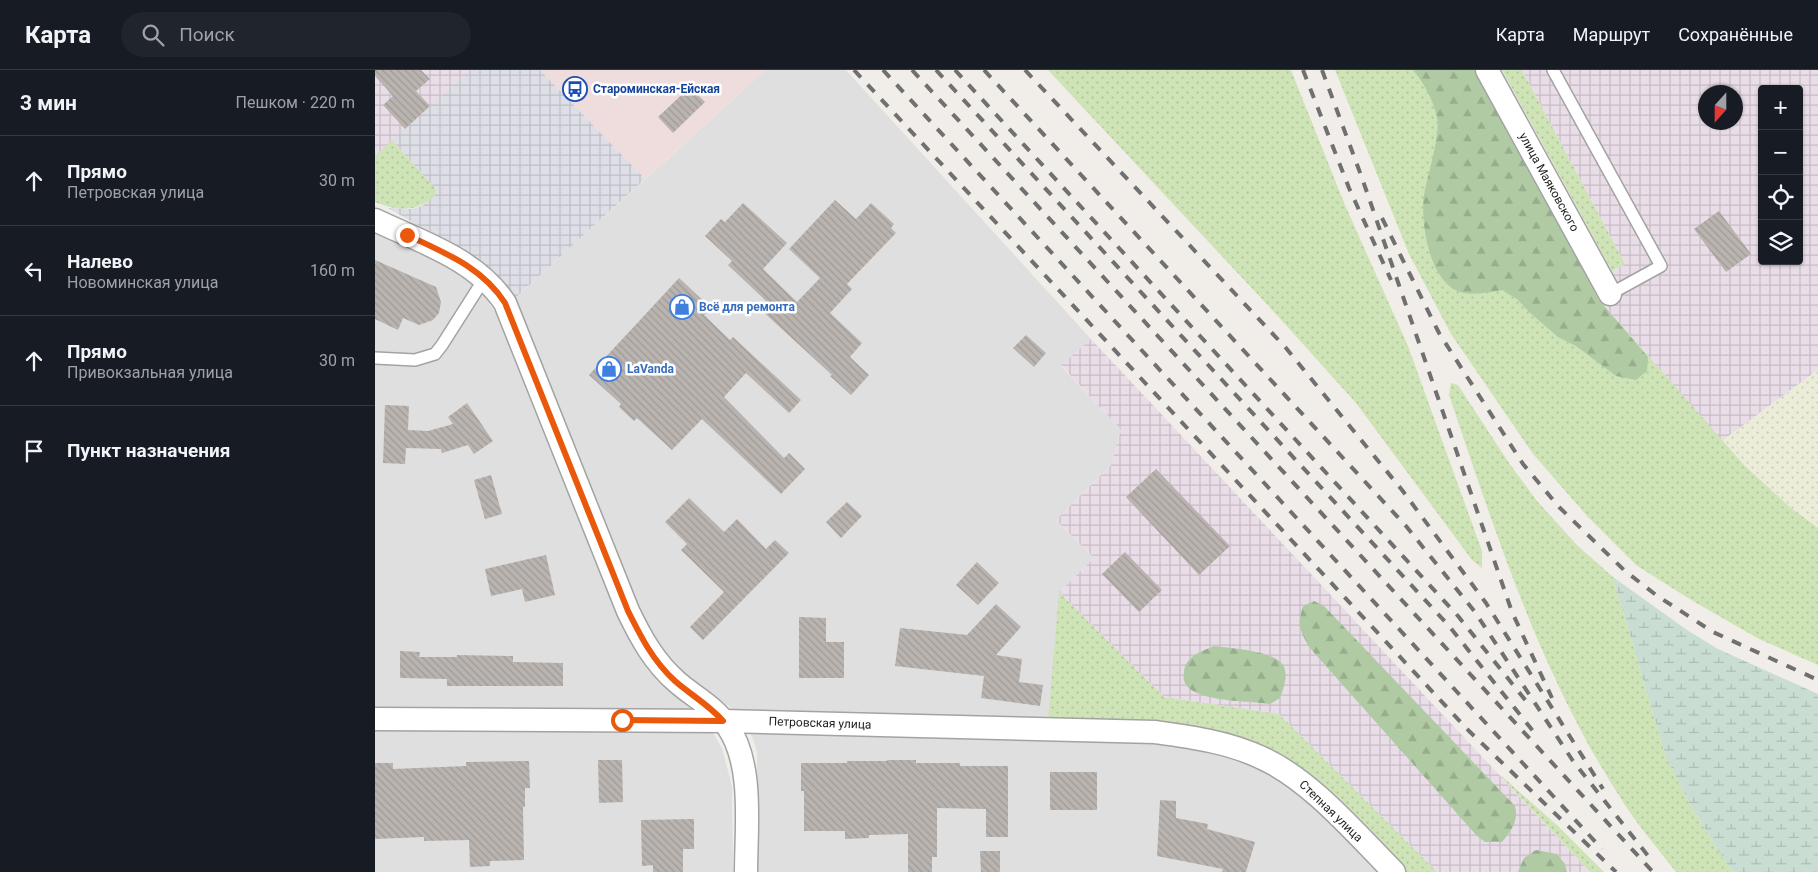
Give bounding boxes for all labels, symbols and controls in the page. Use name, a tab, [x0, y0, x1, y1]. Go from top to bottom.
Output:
search box	[121, 12, 471, 57]
text: Карта	[25, 21, 91, 49]
icon: search	[139, 21, 167, 49]
text: Поиск	[179, 23, 235, 46]
text: Карта	[1496, 24, 1545, 45]
text: Маршрут	[1573, 24, 1650, 45]
text: Сохранённые	[1678, 24, 1793, 45]
bus stop icon: Староминская-Ейская	[562, 76, 588, 102]
place label: Староминская-Ейская	[593, 82, 720, 96]
north arrow	[1698, 85, 1743, 130]
map controls	[1758, 85, 1803, 265]
button: +	[1758, 85, 1803, 130]
text: 3 мин	[20, 91, 77, 115]
text: Пешком · 220 m	[236, 93, 355, 112]
street label: улица Маяковского	[1516, 130, 1582, 234]
button: −	[1758, 130, 1803, 175]
text: Прямо	[67, 160, 127, 183]
icon: ahead	[20, 167, 48, 195]
text: 30 m	[319, 171, 355, 190]
button: locate	[1758, 175, 1803, 220]
text: Петровская улица	[67, 183, 204, 202]
button: layers	[1758, 220, 1803, 265]
route end	[396, 224, 419, 247]
text: Налево	[67, 250, 133, 273]
icon: left	[20, 257, 48, 285]
text: 160 m	[310, 261, 355, 280]
text: Новоминская улица	[67, 273, 219, 292]
shop icon: Всё для ремонта	[669, 294, 695, 320]
place label: Всё для ремонта	[699, 300, 795, 314]
text: Прямо	[67, 340, 127, 363]
icon: ahead	[20, 347, 48, 375]
text: 30 m	[319, 351, 355, 370]
shop icon: LaVanda	[596, 356, 622, 382]
place label: LaVanda	[627, 362, 674, 376]
text: Привокзальная улица	[67, 363, 233, 382]
icon: arrive	[20, 437, 48, 465]
text: Пункт назначения	[67, 439, 230, 462]
route start	[611, 709, 634, 732]
street label: Петровская улица	[768, 714, 872, 732]
street label: Степная улица	[1297, 777, 1365, 845]

